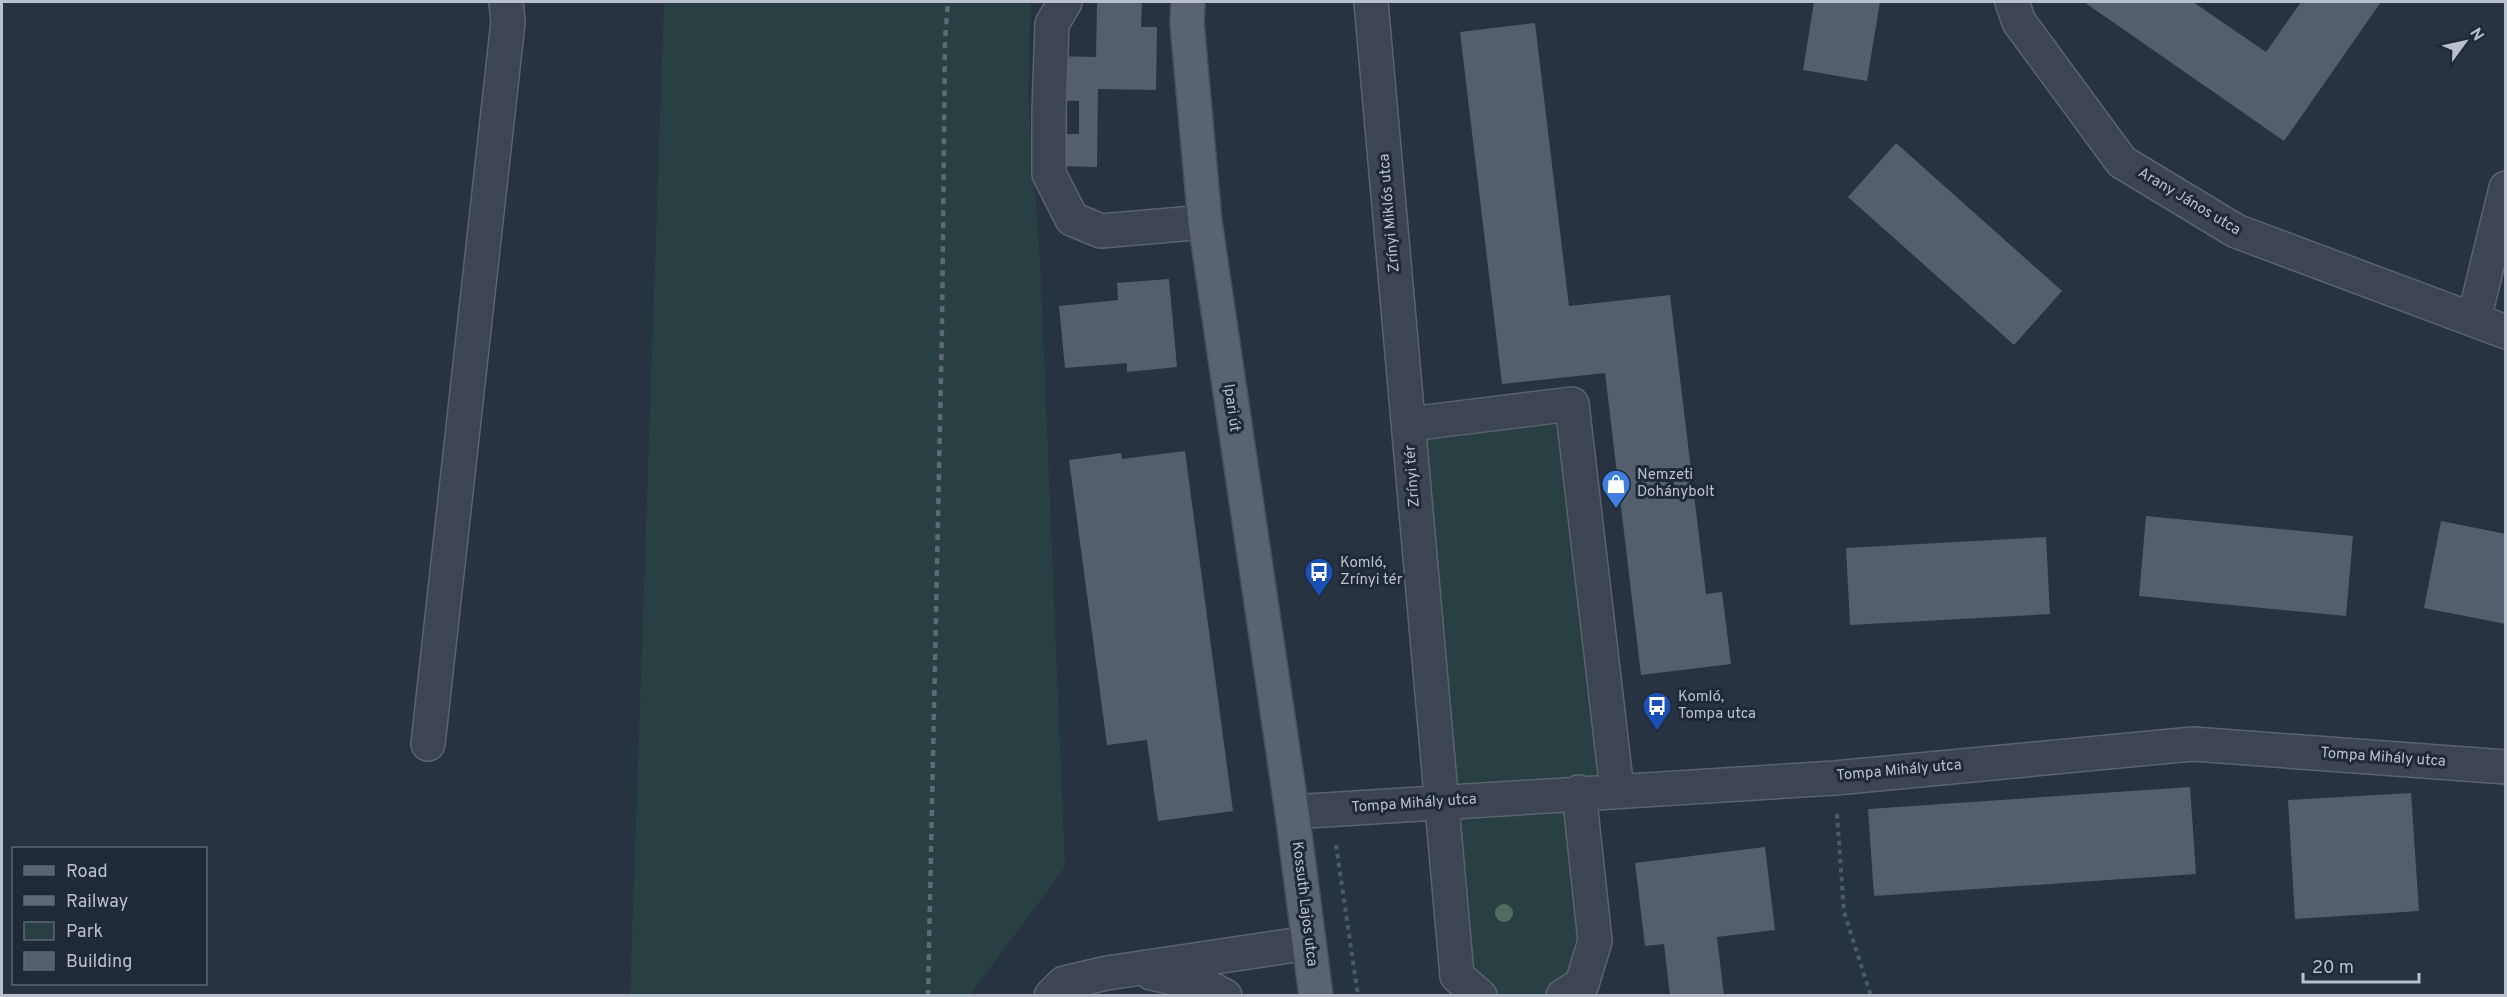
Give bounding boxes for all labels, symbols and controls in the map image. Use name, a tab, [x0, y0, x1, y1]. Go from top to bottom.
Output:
north arrow	[2435, 12, 2495, 72]
text: N	[2464, 25, 2487, 45]
street label: Zrínyi Miklós utca	[1375, 153, 1405, 273]
street label: Arany János utca	[2134, 164, 2244, 240]
street label: Ipari út	[1218, 383, 1244, 433]
street label: Zrínyi tér	[1401, 444, 1425, 508]
place label: Nemzeti Dohánybolt	[1637, 466, 1715, 502]
shop icon: Nemzeti Dohánybolt	[1600, 468, 1632, 510]
place label: Komló, Zrínyi tér	[1340, 554, 1403, 590]
bus stop icon: Komló, Zrínyi tér	[1303, 556, 1335, 598]
place label: Komló, Tompa utca	[1678, 688, 1756, 724]
bus stop icon: Komló, Tompa utca	[1641, 690, 1673, 732]
street label: Tompa Mihály utca	[2320, 744, 2446, 772]
street label: Tompa Mihály utca	[1836, 756, 1962, 786]
street label: Tompa Mihály utca	[1351, 790, 1477, 818]
street label: Kossuth Lajos utca	[1287, 840, 1321, 968]
legend	[12, 847, 207, 985]
text: Road	[66, 861, 108, 884]
text: Railway	[66, 891, 128, 914]
text: Park	[66, 921, 103, 944]
scale bar	[2303, 946, 2418, 984]
text: Building	[66, 951, 132, 974]
text: 20 m	[2312, 957, 2354, 980]

